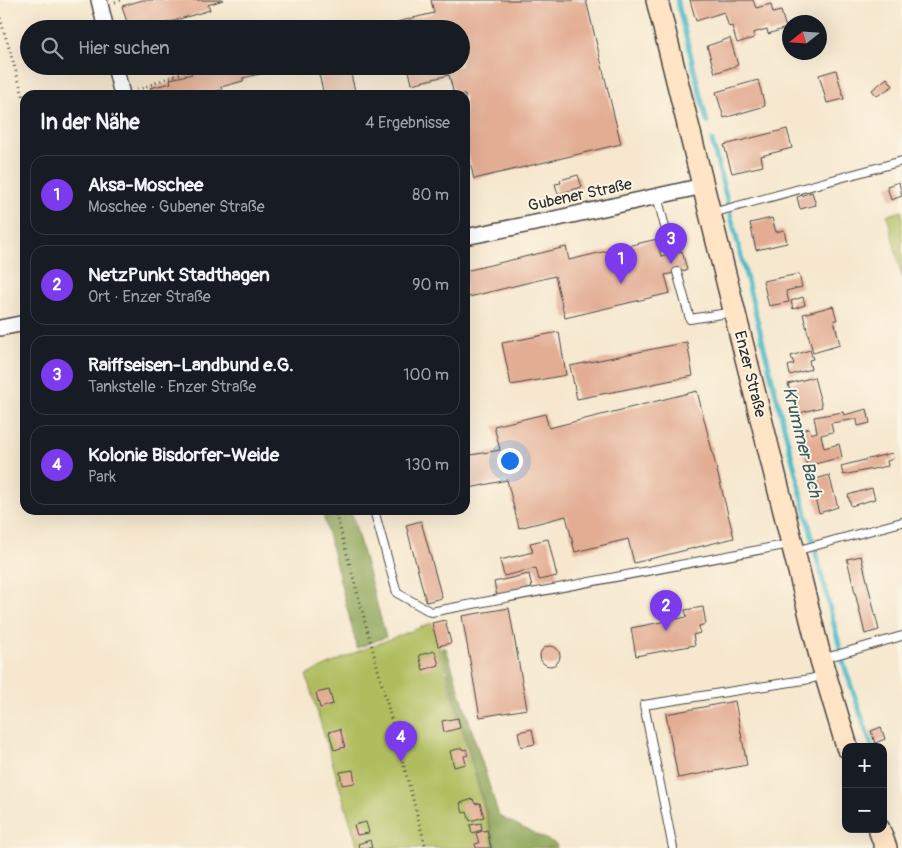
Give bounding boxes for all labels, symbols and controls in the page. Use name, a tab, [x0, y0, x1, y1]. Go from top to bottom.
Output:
north arrow	[782, 15, 827, 60]
search box	[20, 20, 470, 75]
icon: search	[38, 34, 66, 62]
text: Hier suchen	[78, 36, 170, 60]
text: In der Nähe	[40, 109, 140, 136]
text: 4 Ergebnisse	[365, 113, 450, 133]
text: Aksa-Moschee	[88, 173, 203, 197]
street label: Gubener Straße	[526, 174, 634, 216]
text: 1	[54, 185, 60, 205]
text: 80 m	[412, 185, 449, 205]
text: Moschee · Gubener Straße	[88, 197, 265, 217]
pin: 3	[655, 223, 687, 264]
pin: 1	[605, 243, 637, 284]
text: NetzPunkt Stadthagen	[88, 263, 270, 287]
text: 2	[53, 275, 61, 295]
text: 90 m	[412, 275, 449, 295]
text: Ort · Enzer Straße	[88, 287, 211, 307]
street label: Enzer Straße	[730, 329, 770, 419]
text: Raiffseisen-Landbund e.G.	[88, 353, 294, 377]
text: 3	[53, 365, 61, 385]
text: 100 m	[403, 365, 449, 385]
text: Tankstelle · Enzer Straße	[88, 377, 256, 397]
water label: Krummer Bach	[777, 384, 827, 501]
text: Kolonie Bisdorfer-Weide	[88, 443, 279, 467]
your location	[497, 448, 523, 474]
text: 4	[52, 455, 62, 475]
text: 130 m	[405, 455, 449, 475]
text: Park	[88, 467, 116, 487]
pin: 2	[650, 590, 682, 631]
pin: 4	[385, 721, 417, 762]
map controls	[842, 743, 887, 833]
button: +	[842, 743, 887, 788]
button: −	[842, 788, 887, 833]

